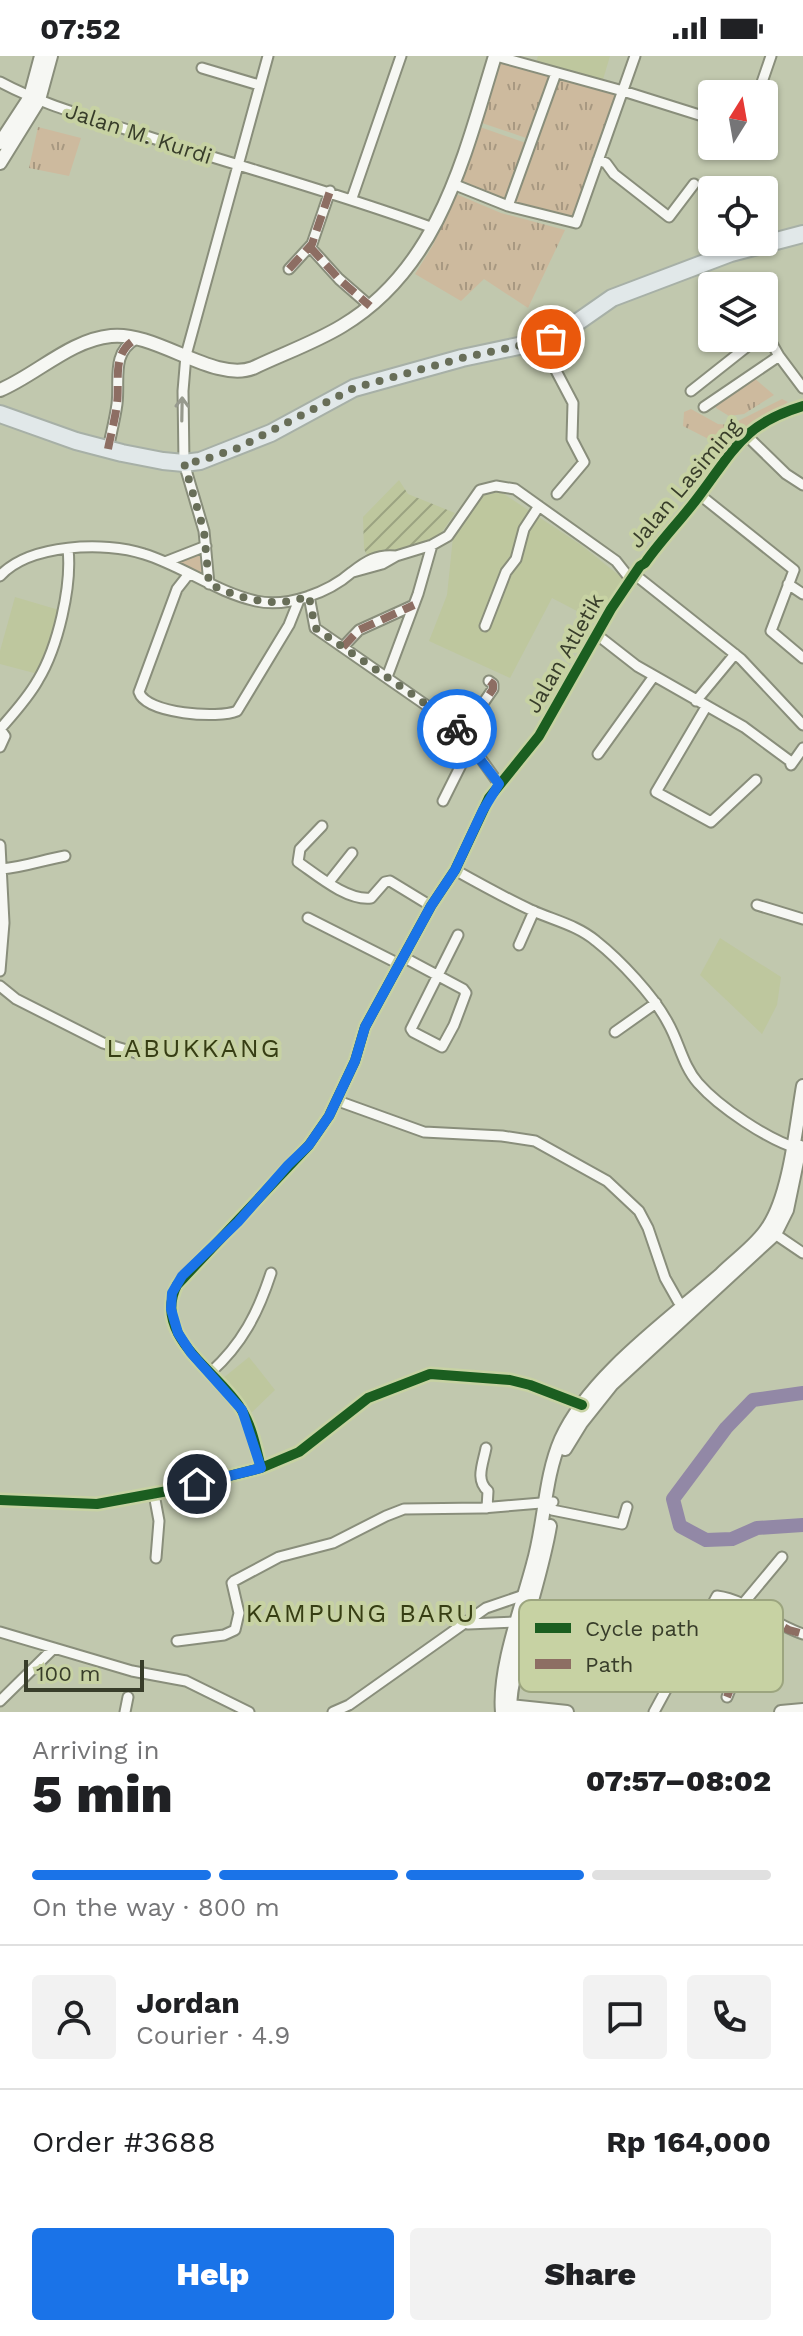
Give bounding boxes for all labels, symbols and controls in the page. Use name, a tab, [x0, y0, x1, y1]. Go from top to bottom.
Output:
text: 07:52	[40, 11, 121, 46]
north arrow	[698, 80, 778, 160]
map controls	[698, 80, 778, 352]
street label: Jalan M. Kurdi	[62, 98, 215, 169]
button: locate	[698, 176, 778, 256]
button: layers	[698, 272, 778, 352]
pin	[517, 305, 585, 373]
icon: bag	[529, 317, 573, 361]
one-way arrow	[175, 396, 190, 423]
street label: Jalan Lasiming	[623, 414, 746, 553]
street label: Jalan Atletik	[520, 589, 609, 717]
courier	[417, 689, 497, 769]
icon: bike	[435, 707, 479, 751]
district label: LABUKKANG	[106, 1033, 282, 1063]
pin	[163, 1450, 231, 1518]
icon: home	[175, 1462, 219, 1506]
district label: KAMPUNG BARU	[245, 1598, 477, 1628]
legend	[519, 1600, 783, 1692]
text: Cycle path	[585, 1616, 699, 1641]
text: Path	[585, 1652, 633, 1677]
scale bar	[24, 1656, 144, 1692]
text: 100 m	[36, 1661, 100, 1686]
text: Arriving in	[32, 1735, 160, 1765]
text: 07:57–08:02	[586, 1763, 771, 1798]
text: 5 min	[32, 1764, 173, 1825]
text: On the way · 800 m	[32, 1892, 280, 1922]
button: person	[32, 1975, 116, 2059]
button: chat	[583, 1975, 667, 2059]
button: phone	[687, 1975, 771, 2059]
text: Jordan	[136, 1985, 240, 2020]
text: Courier · 4.9	[136, 2020, 290, 2050]
text: Order #3688	[32, 2124, 216, 2159]
text: Rp 164,000	[606, 2124, 771, 2159]
button: Help	[32, 2228, 394, 2320]
button: Share	[410, 2228, 771, 2320]

